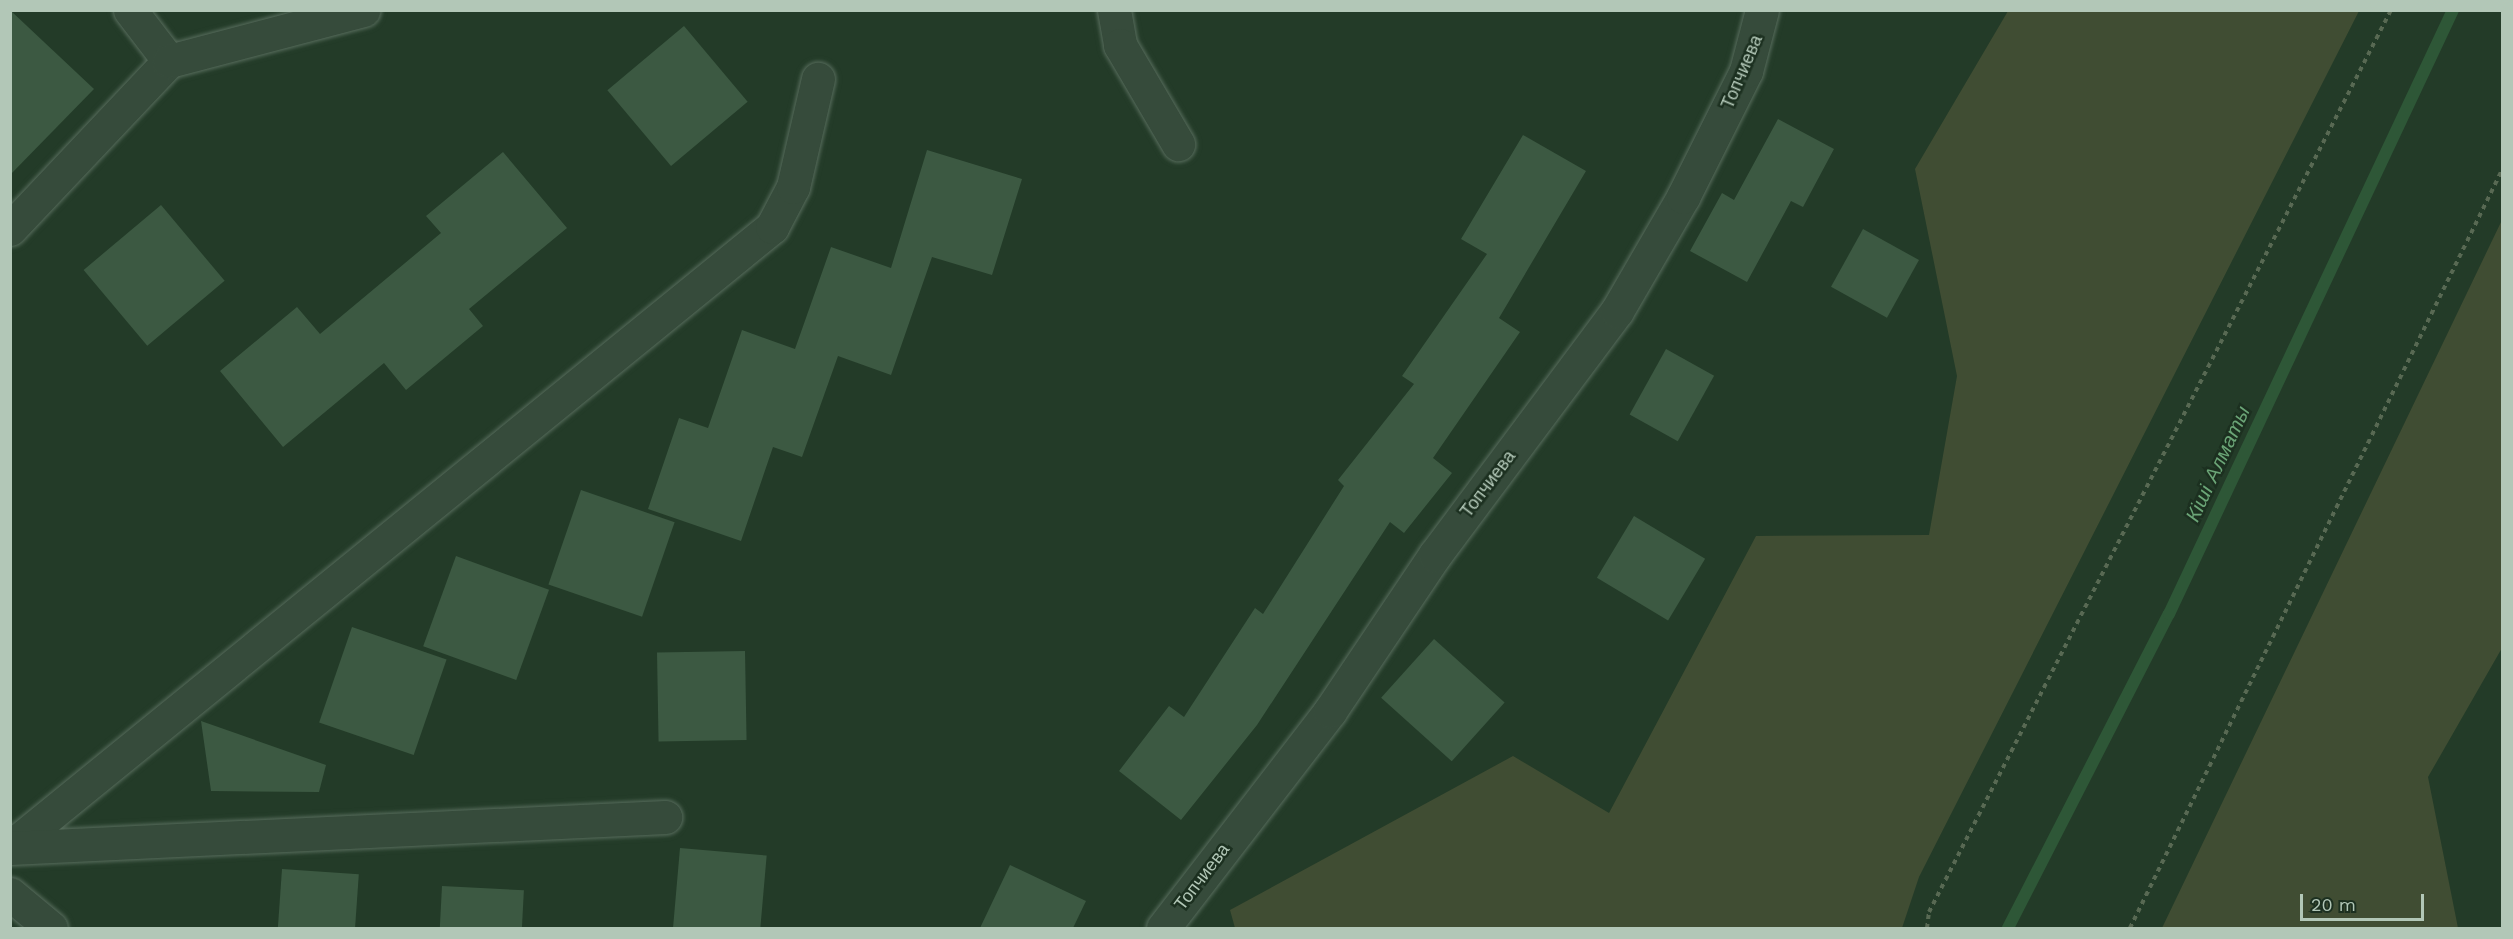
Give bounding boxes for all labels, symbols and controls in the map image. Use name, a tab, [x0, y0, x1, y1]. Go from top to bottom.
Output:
street label: Топчиева	[1717, 32, 1767, 112]
water label: Кіші Алматы	[2181, 402, 2255, 526]
street label: Топчиева	[1456, 446, 1520, 522]
street label: Топчиева	[1170, 839, 1234, 915]
scale bar	[2303, 882, 2428, 920]
text: 20 m	[2311, 894, 2356, 915]

